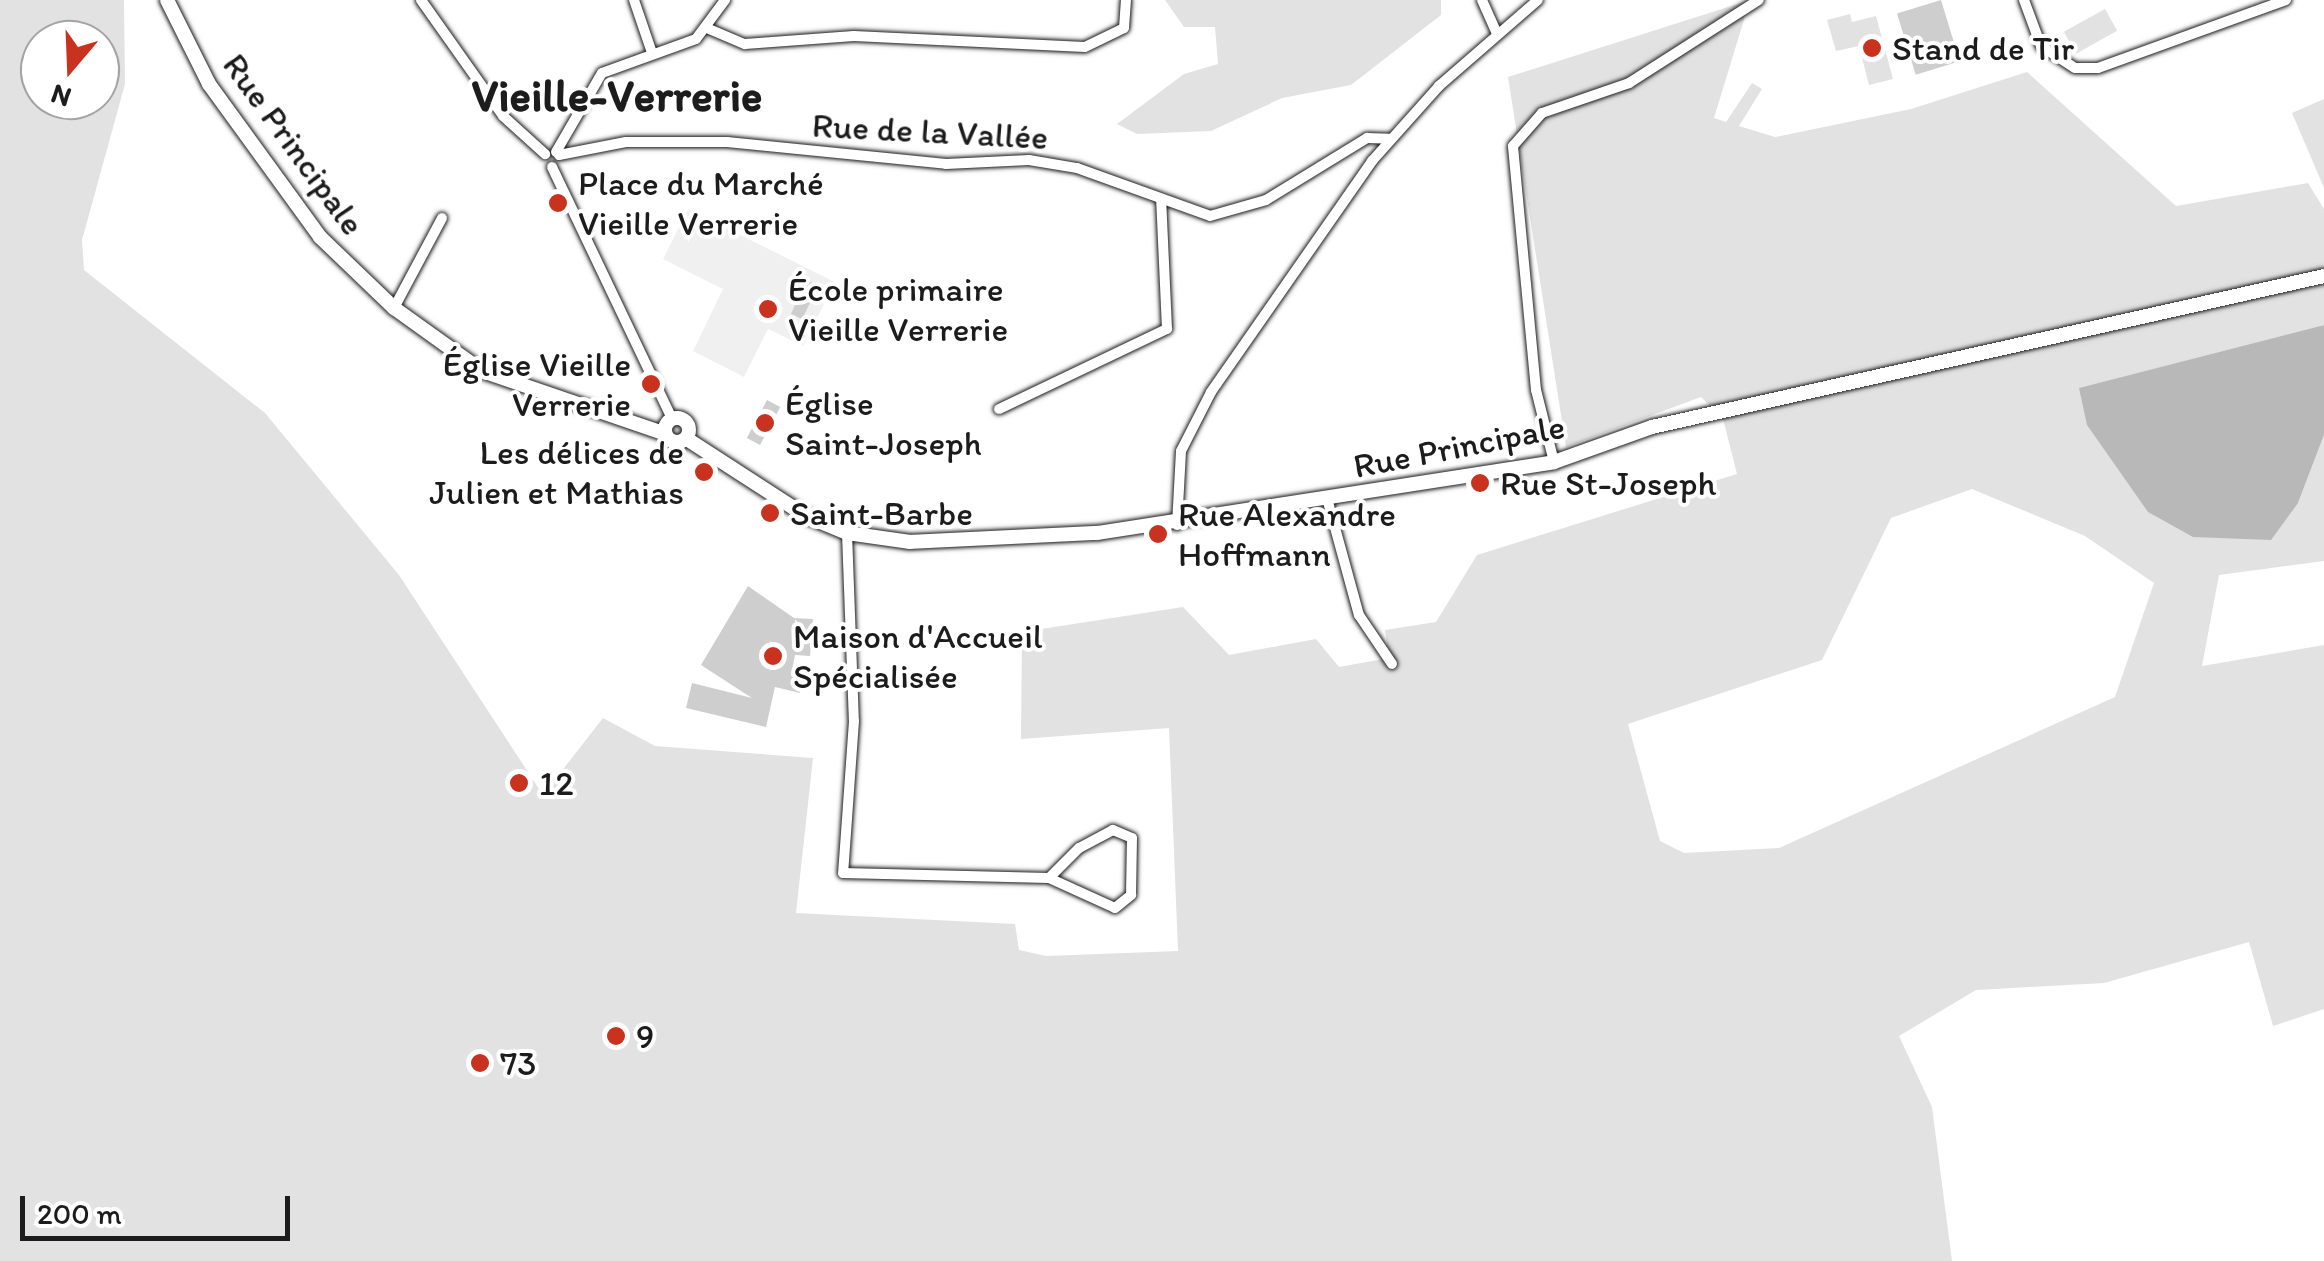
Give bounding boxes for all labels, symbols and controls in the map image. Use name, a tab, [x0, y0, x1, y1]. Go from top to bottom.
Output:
north arrow	[20, 20, 120, 120]
place label: Stand de Tir	[1892, 27, 2075, 69]
marker: Stand de Tir	[1861, 37, 1883, 59]
street label: Rue Principale	[214, 45, 374, 243]
district label: Vieille-Verrerie	[472, 69, 762, 123]
text: N	[46, 77, 75, 116]
street label: Rue de la Vallée	[811, 104, 1049, 158]
place label: Place du Marché Vieille Verrerie	[578, 162, 824, 244]
marker: Place du Marché Vieille Verrerie	[547, 192, 569, 214]
place label: École primaire Vieille Verrerie	[788, 268, 1007, 350]
marker: École primaire Vieille Verrerie	[757, 298, 779, 320]
place label: Église Vieille Verrerie	[443, 343, 631, 425]
marker: Église Vieille Verrerie	[640, 373, 662, 395]
place label: Église Saint-Joseph	[785, 382, 982, 464]
street label: Rue Principale	[1349, 405, 1569, 487]
marker: Église Saint-Joseph	[754, 412, 776, 434]
place label: Les délices de Julien et Mathias	[428, 431, 684, 513]
marker: Les délices de Julien et Mathias	[693, 461, 715, 483]
place label: Rue St-Joseph	[1500, 462, 1715, 504]
marker: Rue St-Joseph	[1469, 472, 1491, 494]
place label: Saint-Barbe	[790, 492, 973, 534]
place label: Rue Alexandre Hoffmann	[1178, 493, 1395, 575]
marker: Saint-Barbe	[759, 502, 781, 524]
marker: Rue Alexandre Hoffmann	[1147, 523, 1169, 545]
place label: Maison d'Accueil Spécialisée	[793, 615, 1043, 697]
marker: Maison d'Accueil Spécialisée	[762, 645, 784, 667]
place label: 12	[539, 762, 574, 804]
marker: 12	[508, 772, 530, 794]
place label: 9	[636, 1015, 654, 1057]
marker: 9	[605, 1025, 627, 1047]
place label: 73	[500, 1042, 536, 1084]
marker: 73	[469, 1052, 491, 1074]
scale bar	[25, 1176, 295, 1238]
text: 200 m	[37, 1195, 122, 1232]

